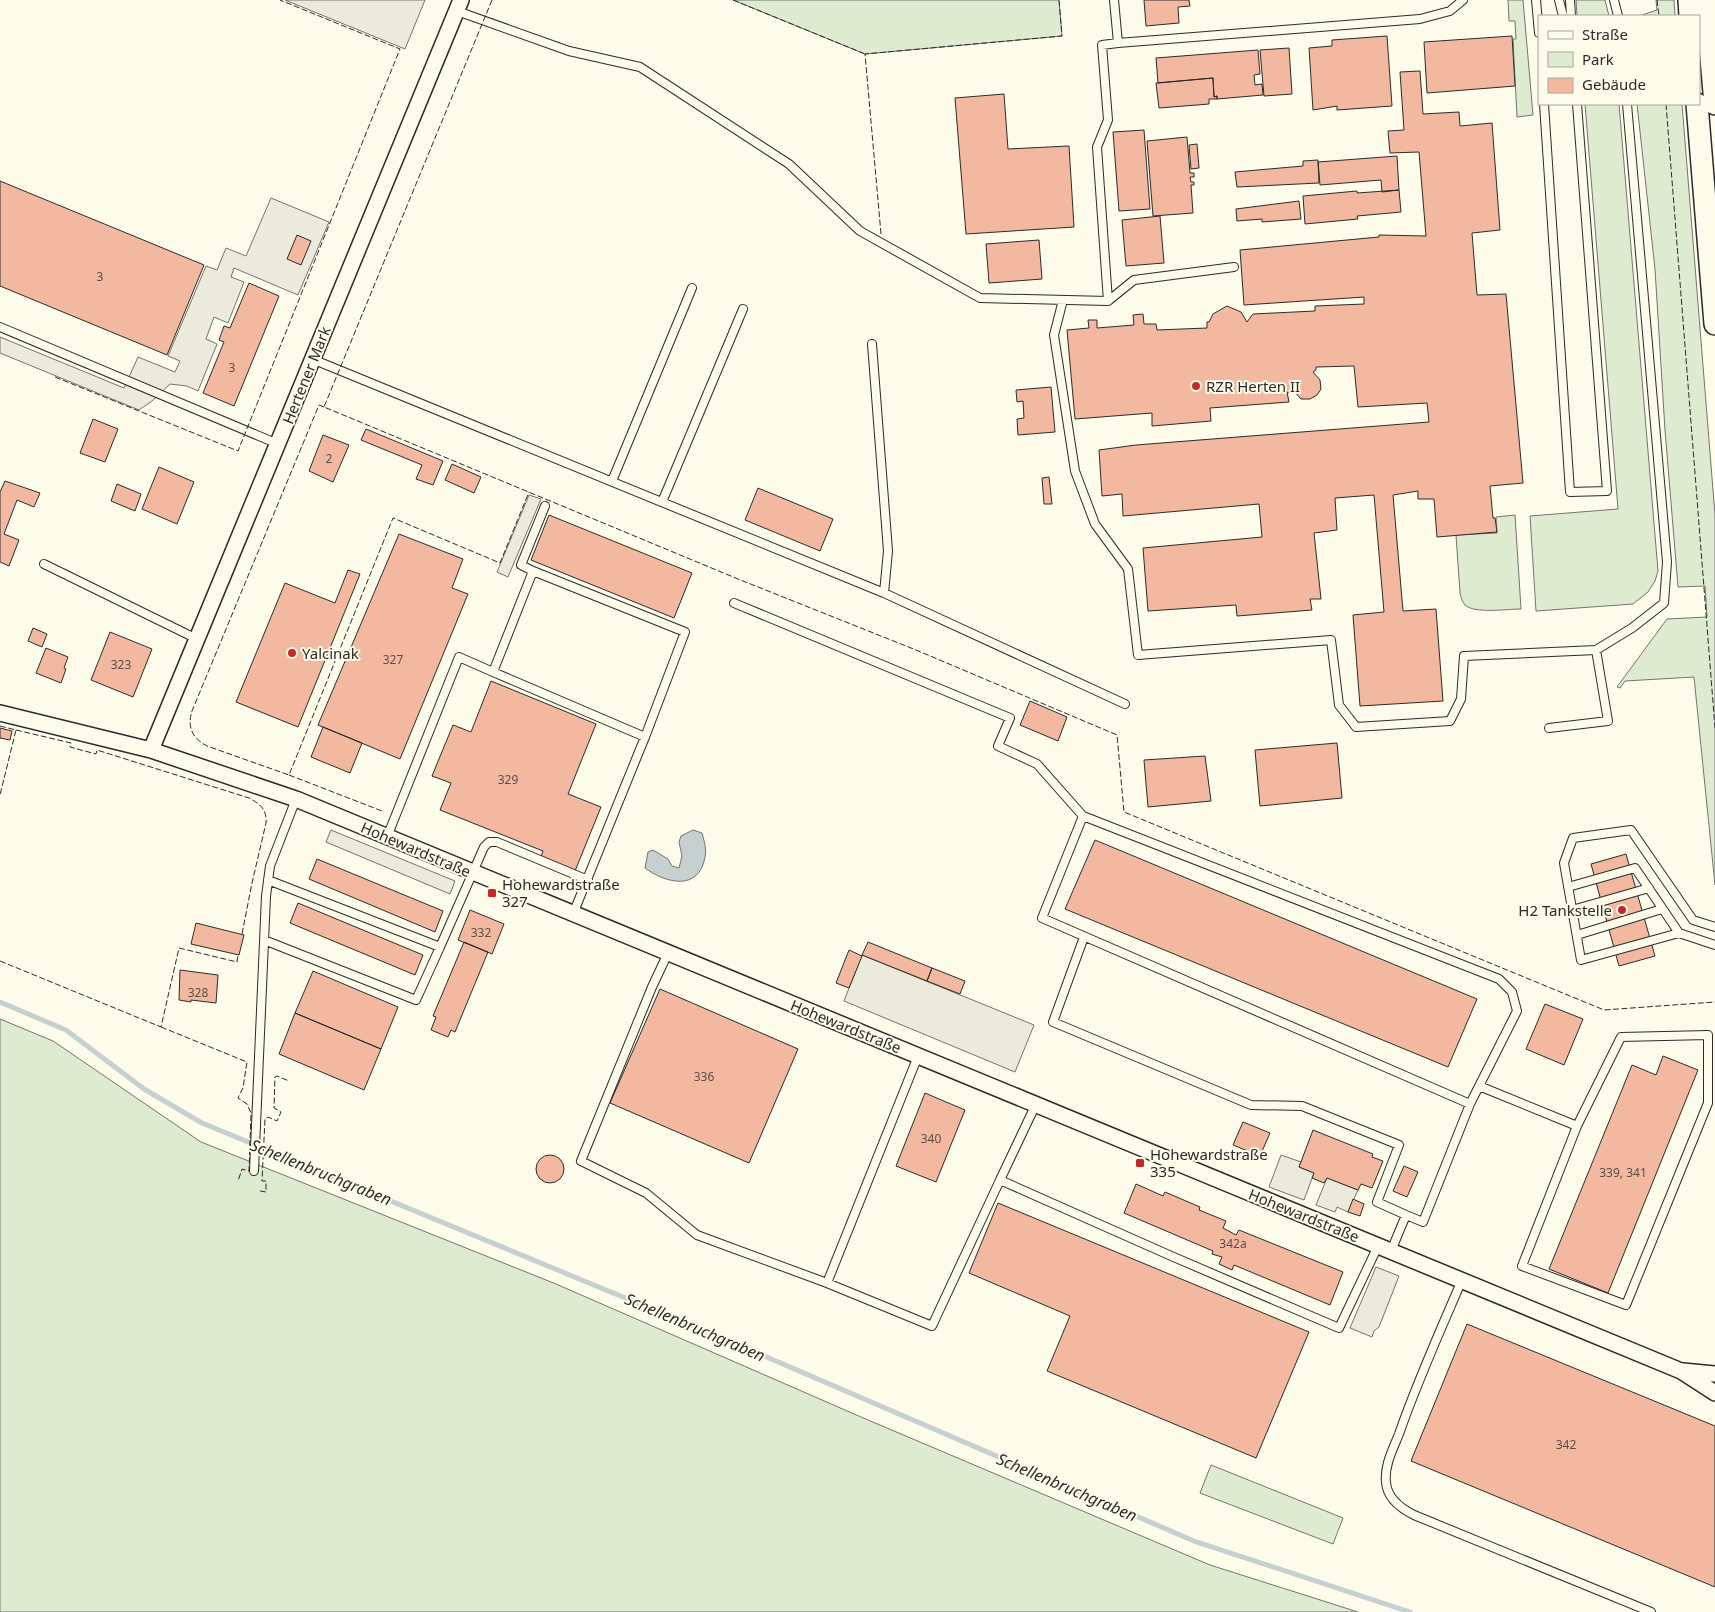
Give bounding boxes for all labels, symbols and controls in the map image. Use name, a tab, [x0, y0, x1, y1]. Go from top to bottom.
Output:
legend	[1538, 15, 1700, 105]
text: Straße	[1582, 24, 1628, 44]
text: Park	[1582, 49, 1614, 69]
text: Gebäude	[1582, 74, 1646, 94]
house number: 3	[97, 268, 104, 285]
street label: Hertener Mark	[277, 323, 335, 427]
house number: 3	[229, 359, 236, 376]
place label: RZR Herten II	[1206, 376, 1300, 396]
marker: RZR Herten II	[1190, 380, 1202, 392]
house number: 2	[326, 450, 333, 467]
place label: Yalcinak	[302, 643, 359, 663]
marker: Yalcinak	[286, 647, 298, 659]
house number: 327	[383, 651, 403, 668]
house number: 323	[111, 656, 131, 673]
house number: 329	[498, 771, 518, 788]
street label: Hohewardstraße	[358, 817, 474, 881]
place label: Hohewardstraße 327	[502, 874, 620, 911]
marker: Hohewardstraße 327	[486, 887, 498, 899]
place label: H2 Tankstelle	[1518, 900, 1612, 920]
marker: H2 Tankstelle	[1616, 904, 1628, 916]
house number: 332	[471, 924, 491, 941]
house number: 328	[188, 984, 208, 1001]
street label: Hohewardstraße	[788, 995, 904, 1057]
house number: 336	[694, 1068, 714, 1085]
house number: 340	[921, 1130, 941, 1147]
water label: Schellenbruchgraben	[247, 1134, 395, 1210]
place label: Hohewardstraße 335	[1150, 1144, 1268, 1181]
marker: Hohewardstraße 335	[1134, 1157, 1146, 1169]
house number: 339, 341	[1599, 1164, 1647, 1181]
street label: Hohewardstraße	[1246, 1184, 1362, 1246]
house number: 342a	[1219, 1235, 1247, 1252]
water label: Schellenbruchgraben	[621, 1287, 769, 1367]
house number: 342	[1556, 1436, 1576, 1453]
water label: Schellenbruchgraben	[993, 1447, 1141, 1527]

